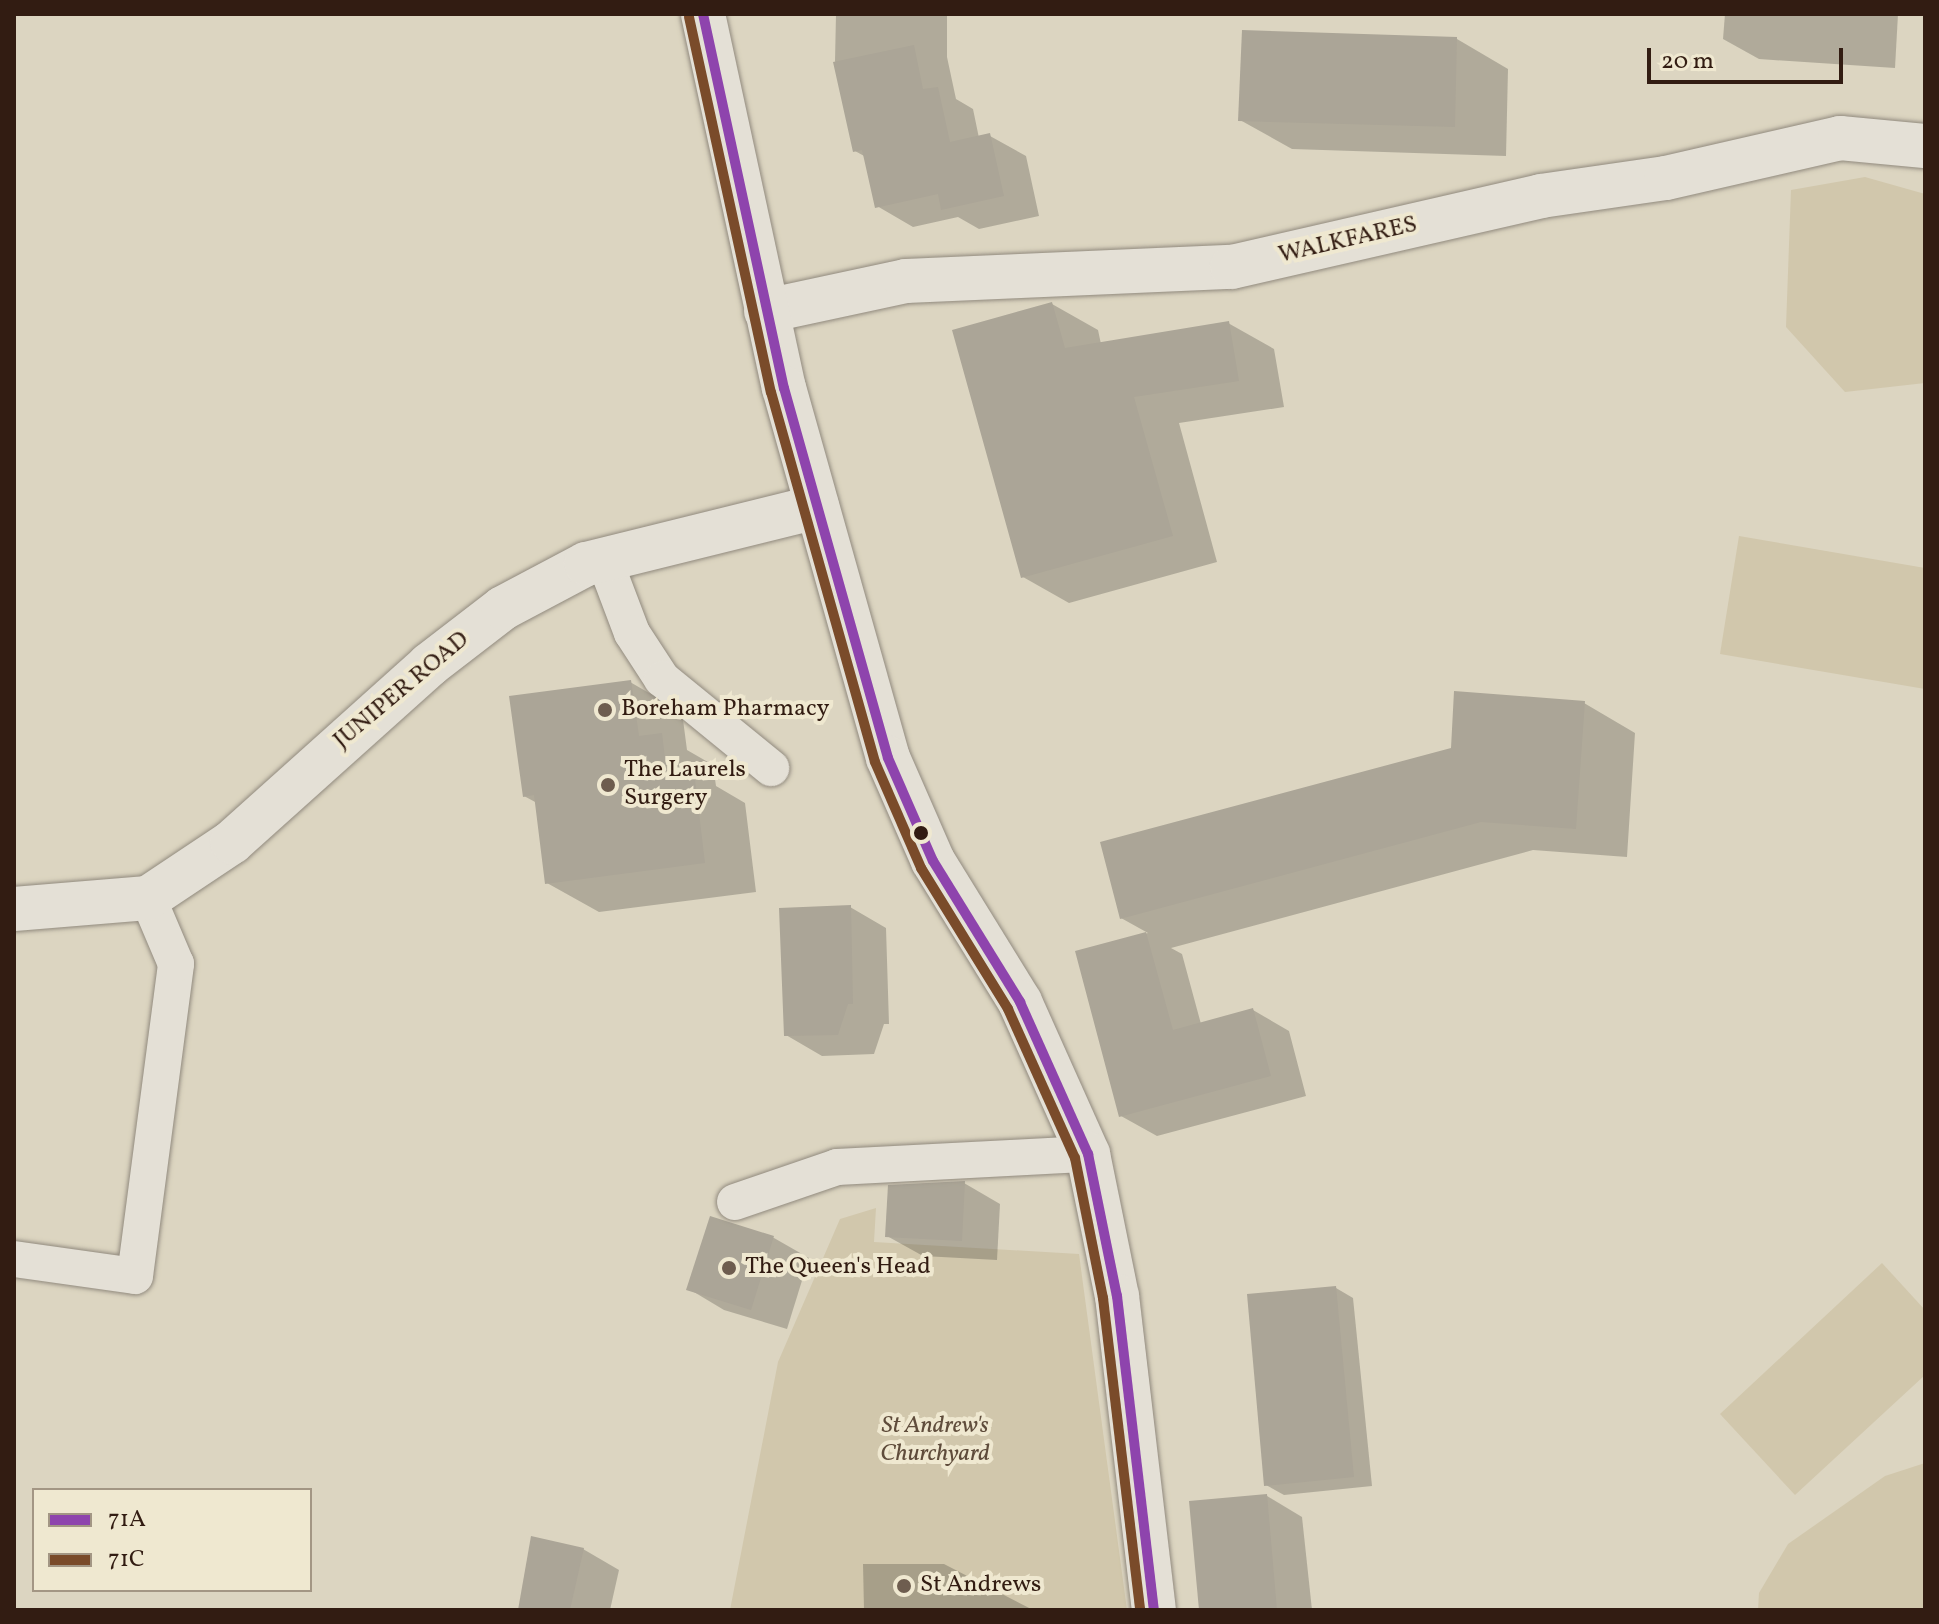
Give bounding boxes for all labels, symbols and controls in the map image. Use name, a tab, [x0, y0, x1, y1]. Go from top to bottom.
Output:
scale bar	[1651, 32, 1847, 82]
text: 20 m	[1661, 45, 1714, 79]
street label: WALKFARES	[1276, 211, 1420, 271]
street label: JUNIPER ROAD	[328, 626, 476, 756]
place label: Boreham Pharmacy	[621, 696, 830, 724]
marker: Boreham Pharmacy	[596, 701, 614, 719]
place label: The Laurels Surgery	[624, 757, 746, 813]
marker: The Laurels Surgery	[599, 776, 617, 794]
unlabelled marker	[913, 825, 929, 841]
place label: The Queen's Head	[745, 1254, 931, 1282]
marker: The Queen's Head	[720, 1259, 738, 1277]
park label: St Andrew's Churchyard	[880, 1413, 990, 1469]
legend	[32, 1488, 312, 1592]
text: 71A	[108, 1503, 146, 1537]
text: 71C	[108, 1543, 145, 1577]
place label: St Andrews	[920, 1572, 1041, 1600]
marker: St Andrews	[895, 1577, 913, 1595]

